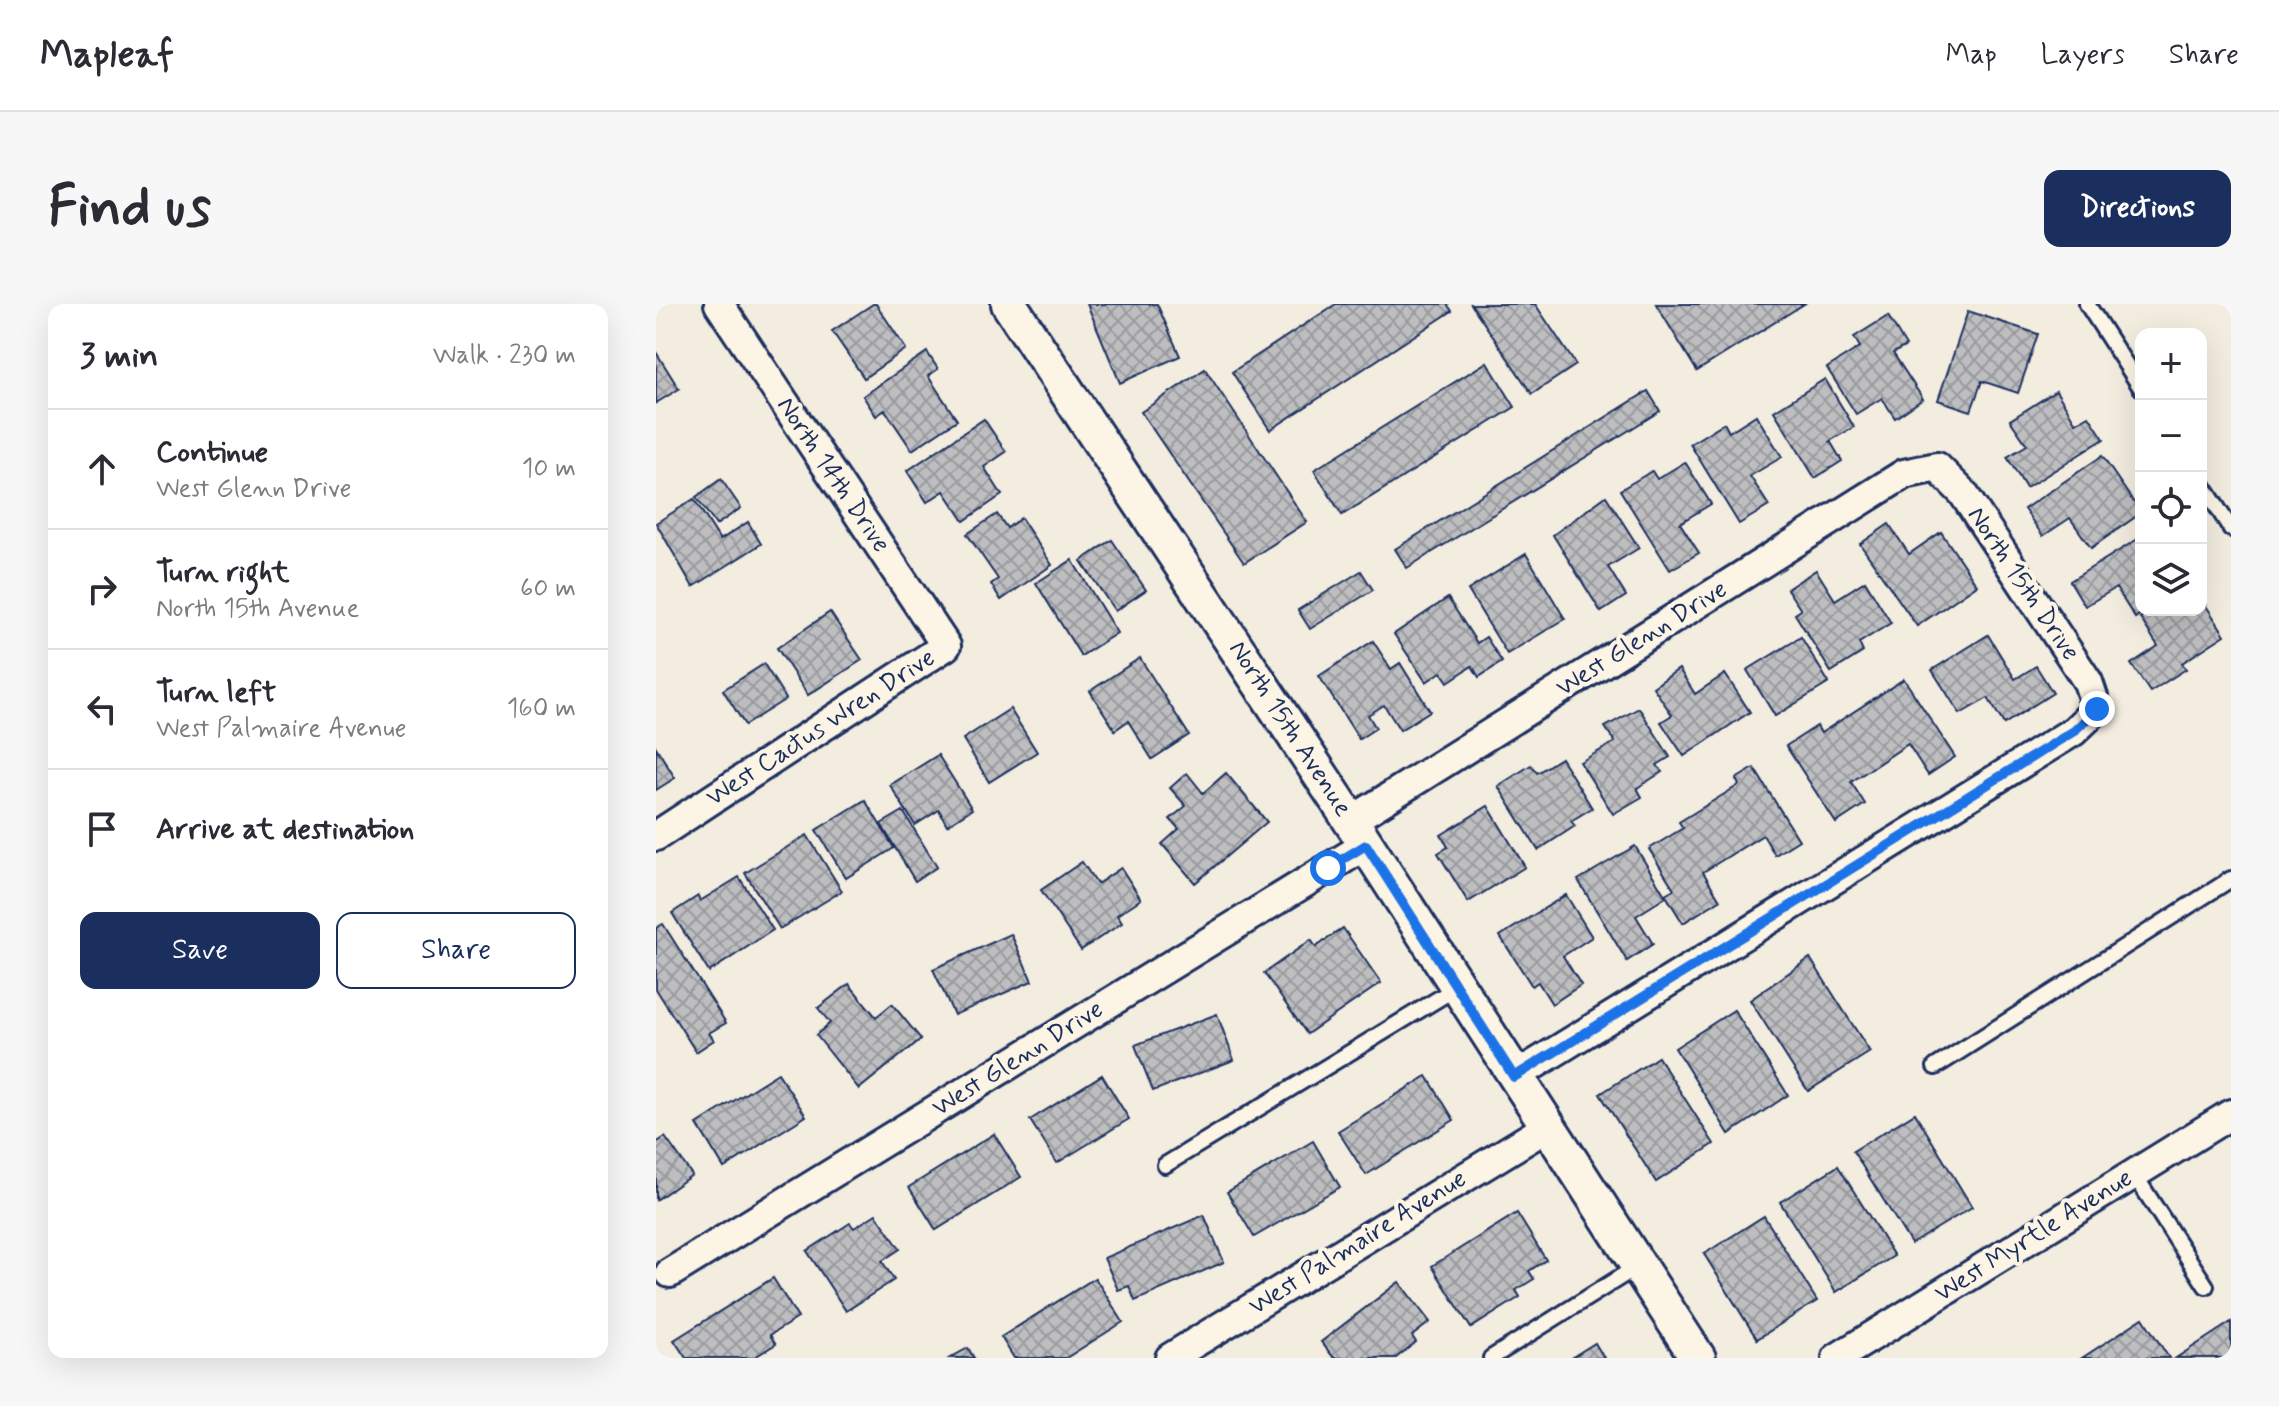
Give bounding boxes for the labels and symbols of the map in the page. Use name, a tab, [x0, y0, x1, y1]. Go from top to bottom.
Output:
street label: North 14th Drive	[768, 391, 898, 559]
street label: North 15th Drive	[1959, 500, 2087, 668]
street label: West Glenn Drive	[1550, 573, 1734, 705]
street label: North 15th Avenue	[1220, 635, 1360, 824]
street label: West Cactus Wren Drive	[700, 641, 942, 815]
route end	[2079, 691, 2115, 727]
route start	[1310, 850, 1346, 886]
street label: West Glenn Drive	[926, 993, 1110, 1125]
street label: West Myrtle Avenue	[1929, 1161, 2139, 1311]
street label: West Palmaire Avenue	[1243, 1162, 1473, 1324]

